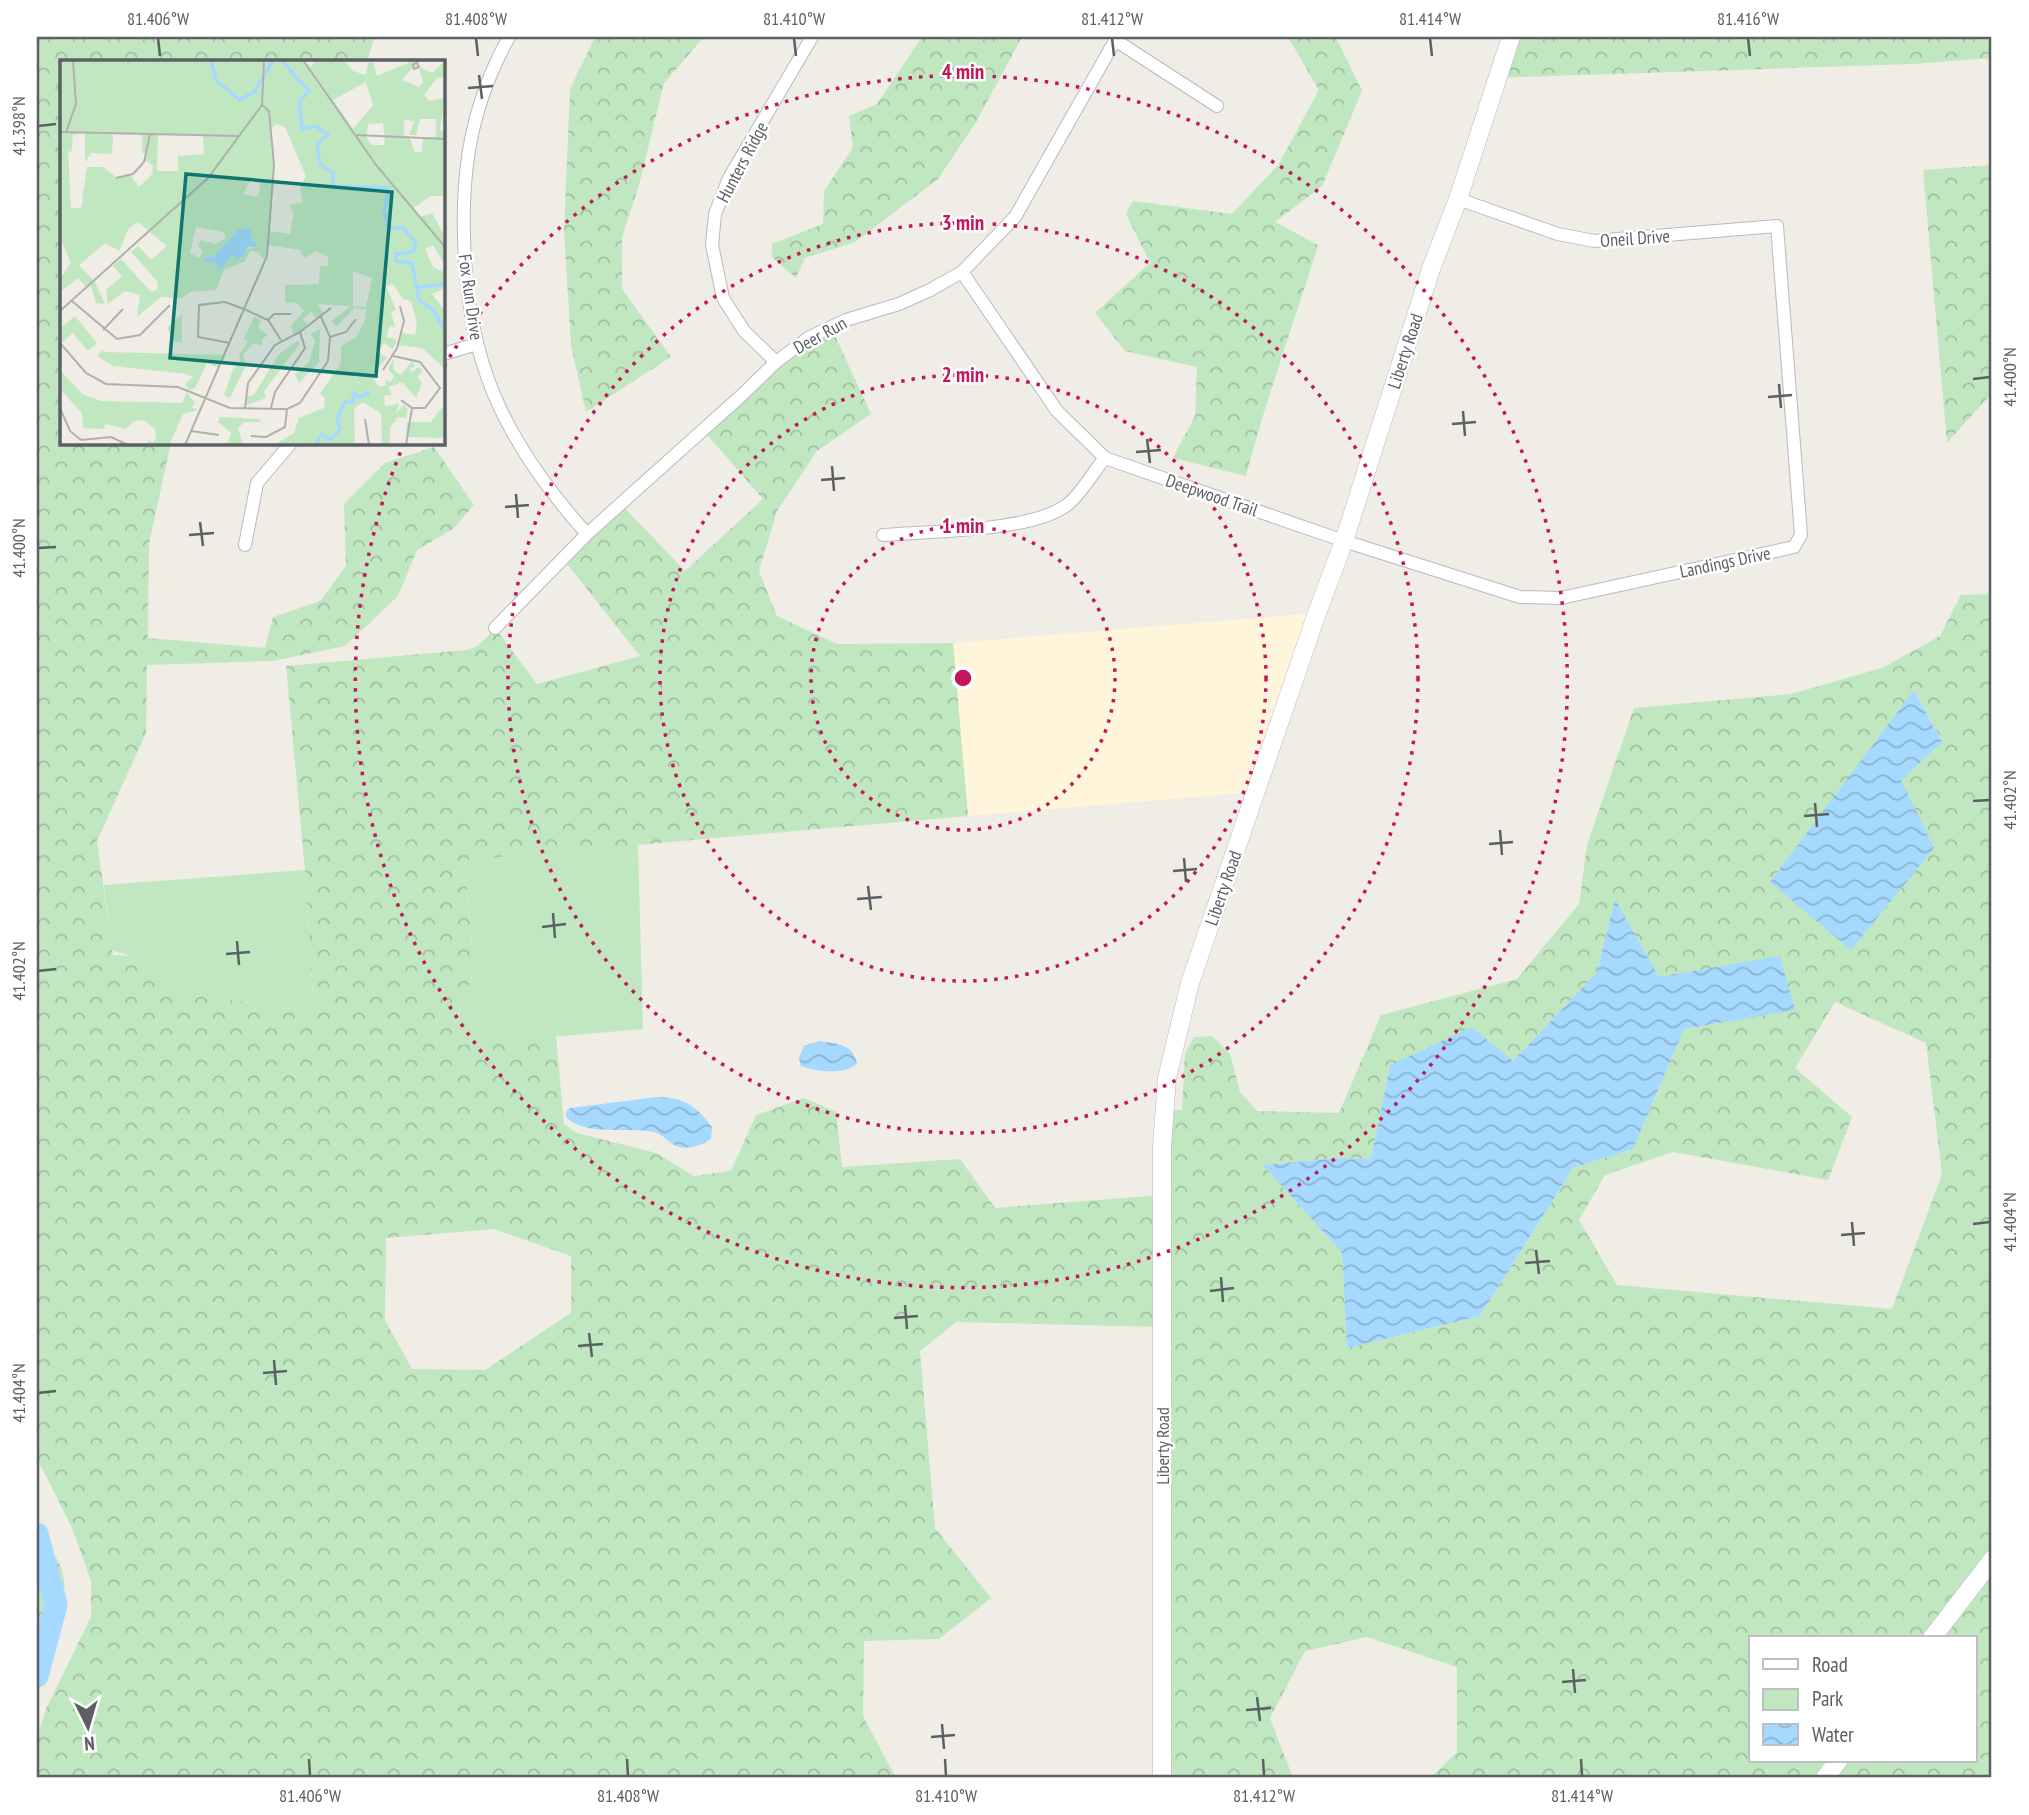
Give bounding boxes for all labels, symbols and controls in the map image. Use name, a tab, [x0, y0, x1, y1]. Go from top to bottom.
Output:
text: 81.406°W	[127, 7, 189, 30]
text: 81.408°W	[445, 7, 507, 30]
text: 81.410°W	[763, 7, 825, 30]
text: 81.412°W	[1081, 7, 1143, 30]
text: 81.414°W	[1399, 7, 1461, 30]
text: 81.416°W	[1717, 7, 1779, 30]
text: 4 min	[942, 58, 984, 85]
inset map	[60, 60, 444, 444]
text: 41.398°N	[7, 96, 30, 156]
street label: Hunters Ridge	[711, 118, 773, 206]
text: 3 min	[942, 209, 984, 236]
street label: Oneil Drive	[1599, 224, 1671, 252]
street label: Fox Run Drive	[454, 253, 488, 341]
street label: Deer Run	[789, 311, 851, 359]
street label: Liberty Road	[1382, 311, 1428, 391]
text: 41.400°N	[1998, 347, 2021, 407]
text: 2 min	[942, 361, 984, 388]
street label: Deepwood Trail	[1163, 469, 1262, 522]
text: 1 min	[942, 512, 984, 539]
text: 41.400°N	[7, 518, 30, 578]
street label: Landings Drive	[1677, 541, 1773, 583]
centre of rings	[951, 666, 975, 690]
text: 41.402°N	[1998, 770, 2021, 830]
street label: Liberty Road	[1199, 848, 1247, 928]
text: 41.402°N	[7, 941, 30, 1001]
text: 41.404°N	[1998, 1192, 2021, 1252]
text: 41.404°N	[7, 1363, 30, 1423]
street label: Liberty Road	[1151, 1407, 1174, 1485]
legend	[1749, 1636, 1976, 1762]
text: Road	[1812, 1651, 1848, 1678]
text: Park	[1812, 1685, 1843, 1712]
north arrow	[52, 1692, 122, 1762]
text: Water	[1812, 1721, 1854, 1748]
text: N	[83, 1732, 96, 1756]
text: 81.406°W	[279, 1784, 341, 1807]
text: 81.408°W	[597, 1784, 659, 1807]
text: 81.410°W	[915, 1784, 977, 1807]
text: 81.412°W	[1233, 1784, 1295, 1807]
text: 81.414°W	[1551, 1784, 1613, 1807]

